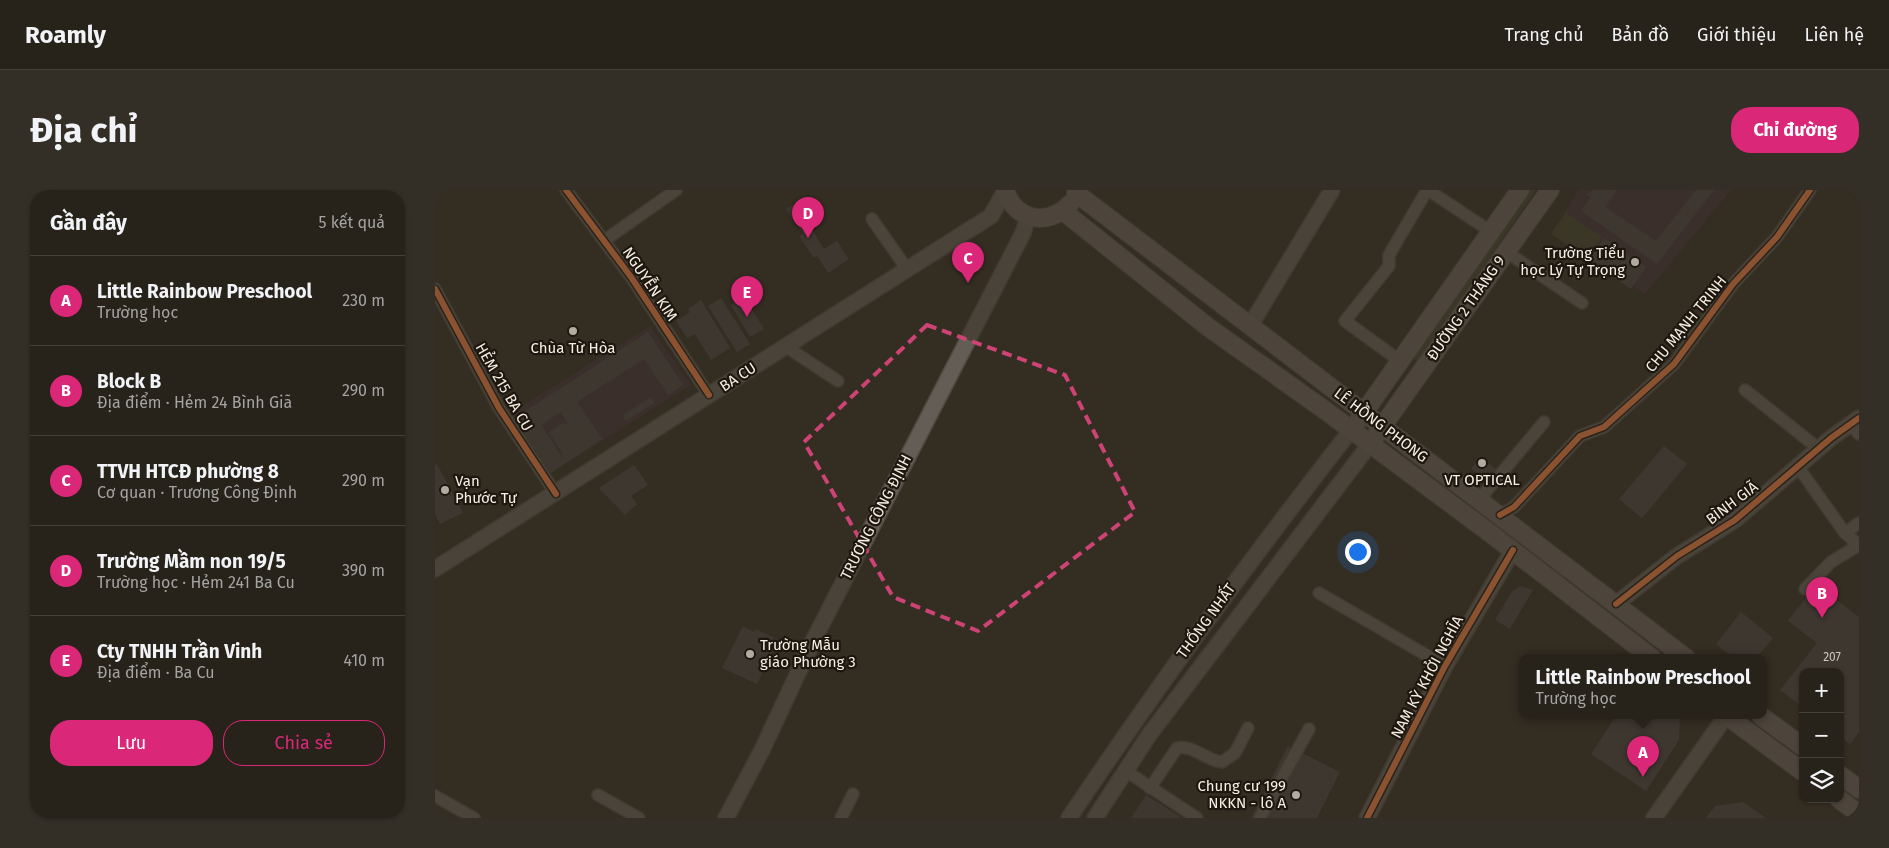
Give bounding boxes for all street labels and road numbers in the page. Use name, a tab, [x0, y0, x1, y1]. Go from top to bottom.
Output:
street label: NGUYỄN KIM	[619, 243, 682, 324]
street label: ĐƯỜNG 2 THÁNG 9	[1423, 252, 1509, 364]
street label: CHU MẠNH TRINH	[1642, 272, 1730, 376]
street label: HẺM 215 BA CU	[472, 339, 537, 434]
street label: BA CU	[716, 359, 760, 395]
street label: LÊ HỒNG PHONG	[1331, 382, 1433, 466]
street label: TRƯƠNG CÔNG ĐỊNH	[837, 451, 915, 583]
street label: BÌNH GIÃ	[1702, 477, 1762, 528]
street label: THỐNG NHẤT	[1171, 579, 1239, 662]
street label: NAM KỲ KHỞI NGHĨA	[1386, 612, 1467, 741]

